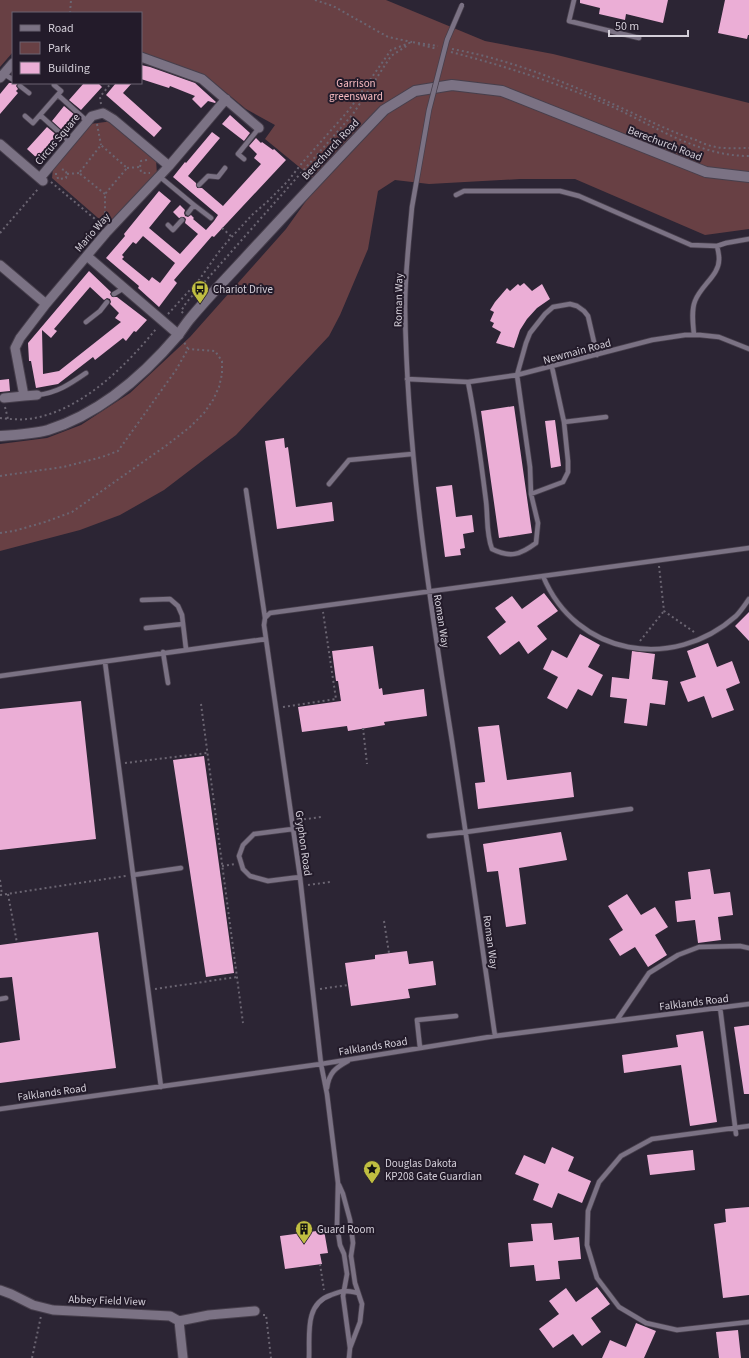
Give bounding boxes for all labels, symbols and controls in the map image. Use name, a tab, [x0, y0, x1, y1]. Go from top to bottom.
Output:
legend	[12, 12, 142, 84]
scale bar	[609, 12, 688, 38]
text: 50 m	[615, 18, 639, 35]
text: Road	[48, 20, 74, 37]
text: Park	[48, 40, 70, 57]
text: Building	[48, 60, 90, 77]
park label: Garrison greensward	[329, 76, 383, 104]
street label: Circus Square	[31, 110, 84, 168]
street label: Berechurch Road	[298, 115, 363, 183]
street label: Berechurch Road	[625, 122, 704, 165]
street label: Mario Way	[71, 210, 114, 255]
street label: Roman Way	[391, 273, 406, 327]
bus stop icon: Chariot Drive	[190, 279, 210, 304]
place label: Chariot Drive	[213, 282, 273, 297]
street label: Newmain Road	[542, 335, 613, 368]
street label: Roman Way	[430, 593, 453, 649]
street label: Gryphon Road	[291, 809, 316, 877]
street label: Roman Way	[479, 914, 502, 970]
street label: Falklands Road	[659, 991, 730, 1014]
street label: Falklands Road	[337, 1034, 409, 1059]
street label: Falklands Road	[16, 1080, 88, 1105]
place label: Douglas Dakota KP208 Gate Guardian	[385, 1156, 482, 1184]
place icon: Douglas Dakota KP208 Gate Guardian	[362, 1159, 382, 1184]
building icon: Guard Room	[294, 1219, 314, 1244]
place label: Guard Room	[317, 1222, 375, 1237]
street label: Abbey Field View	[68, 1292, 146, 1309]

